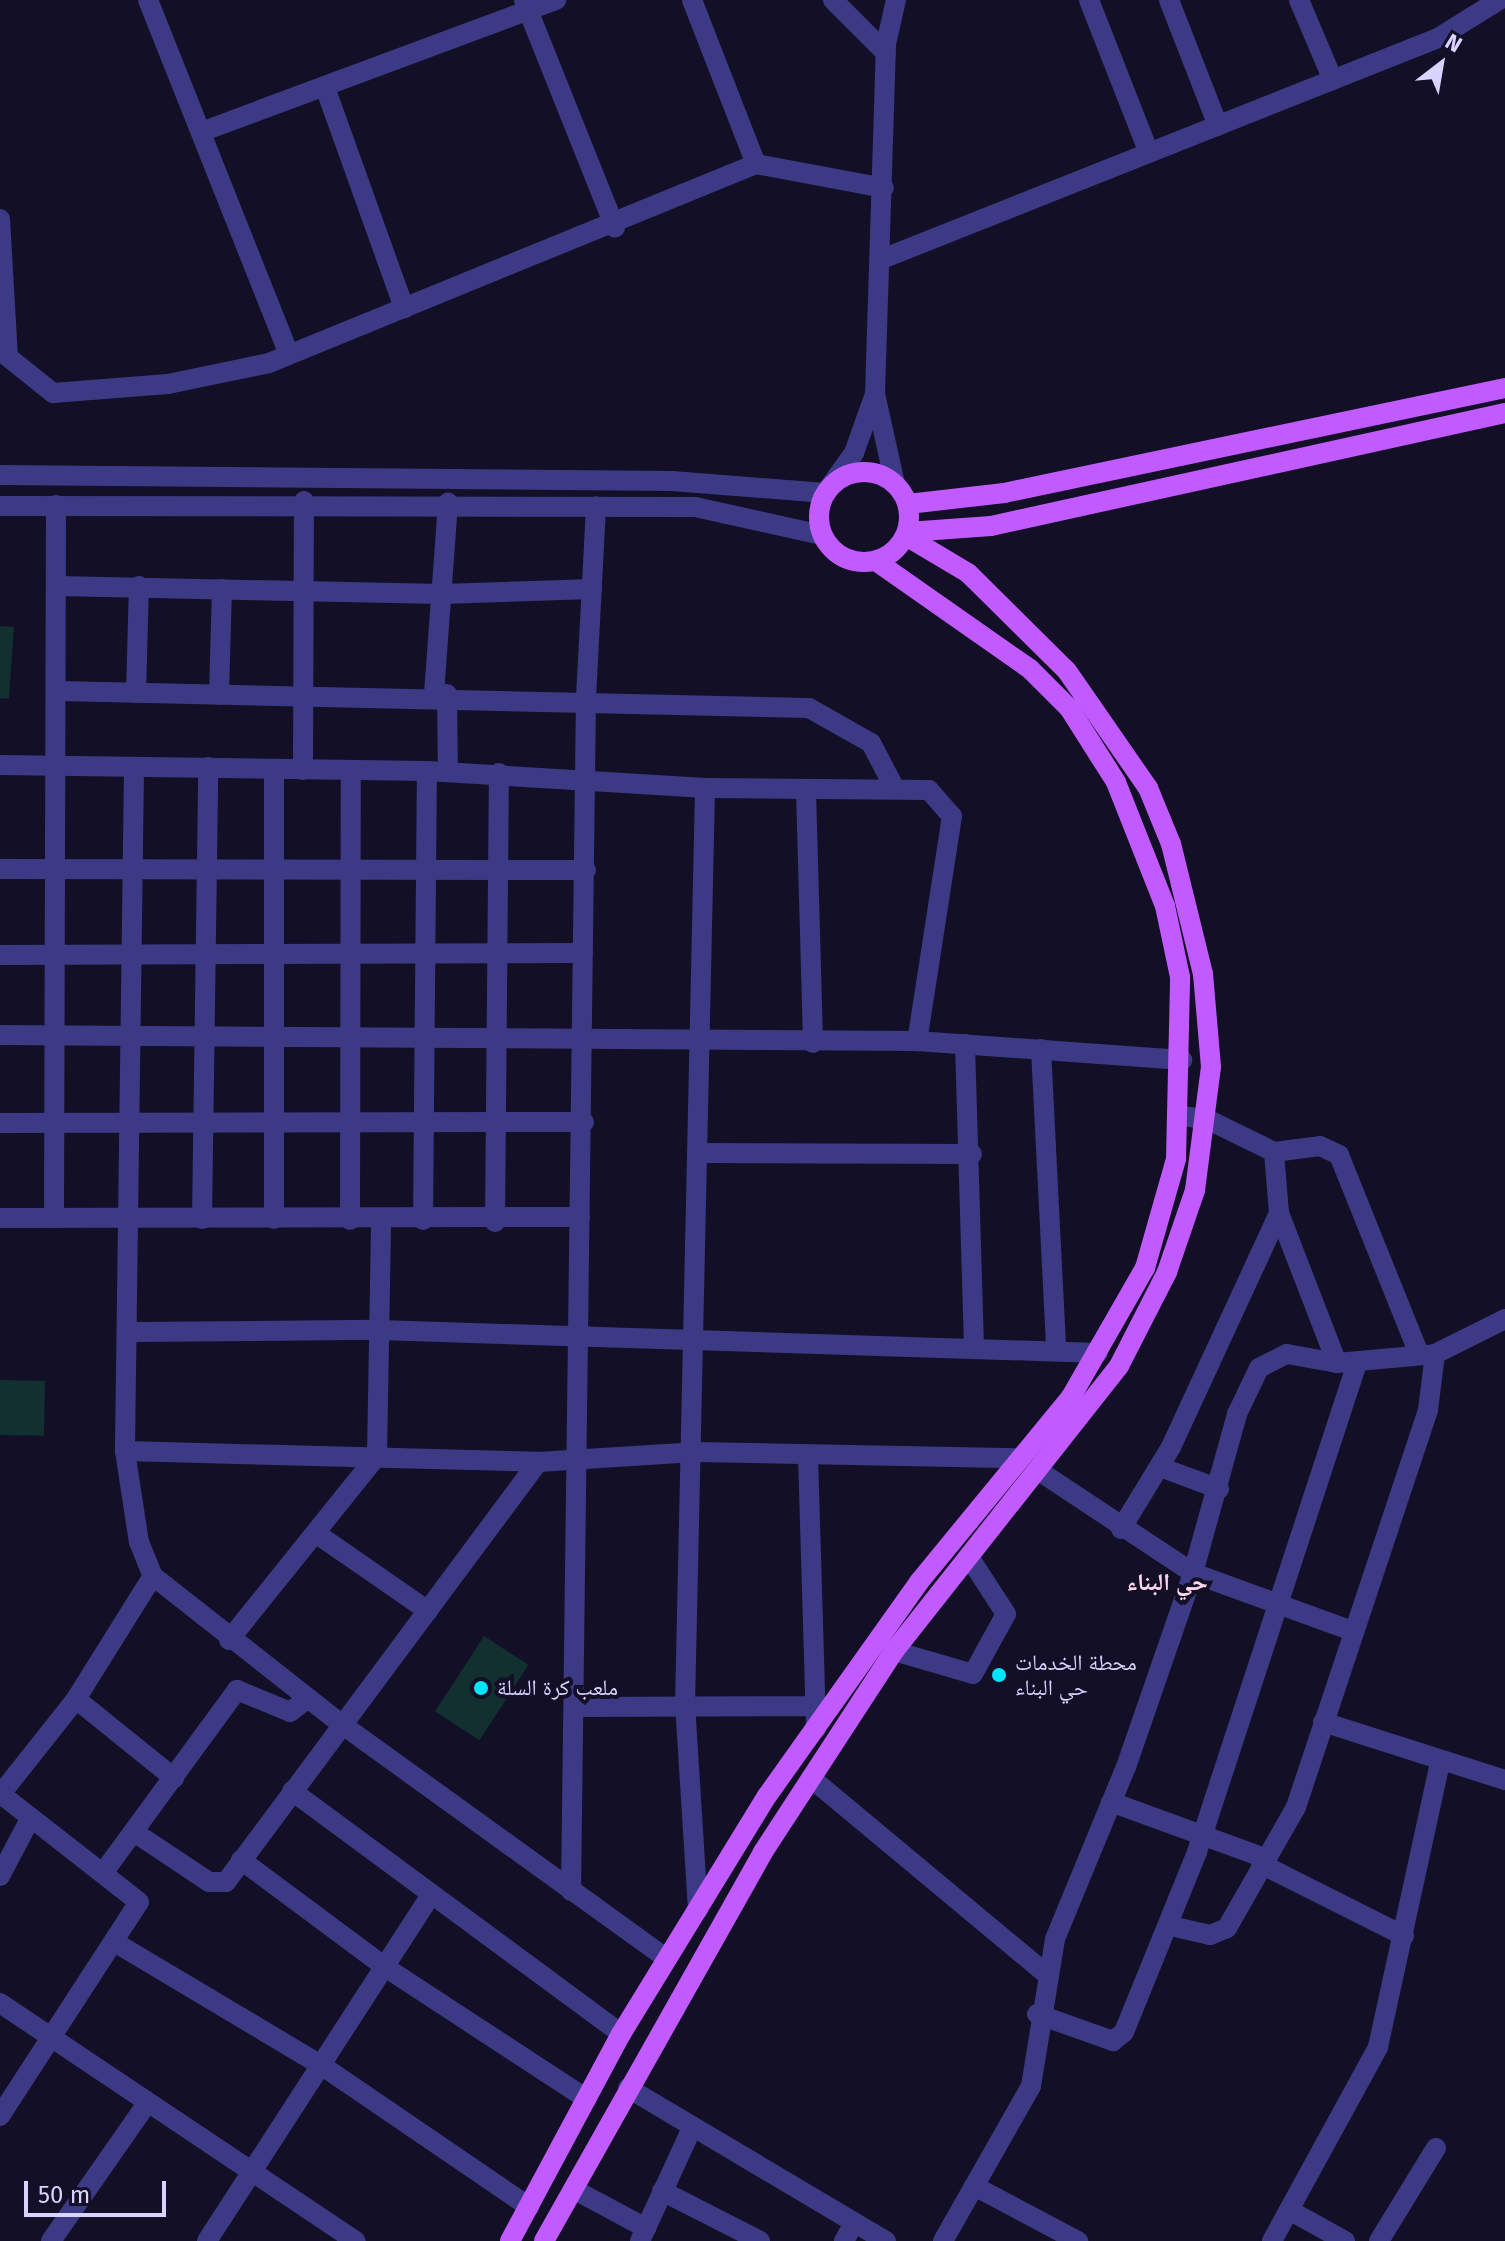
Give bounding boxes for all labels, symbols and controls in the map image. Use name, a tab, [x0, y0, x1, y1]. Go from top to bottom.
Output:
north arrow	[1401, 24, 1481, 104]
text: N	[1440, 28, 1467, 58]
district label: حي البناء	[1126, 1569, 1208, 1597]
place label: محطة الخدمات حي البناء	[1015, 1649, 1137, 1700]
marker: محطة الخدمات حي البناء	[990, 1666, 1008, 1684]
place label: ملعب كرة السلة	[497, 1675, 618, 1701]
marker: ملعب كرة السلة	[472, 1679, 490, 1697]
scale bar	[28, 2165, 170, 2215]
text: 50 m	[38, 2181, 90, 2209]

